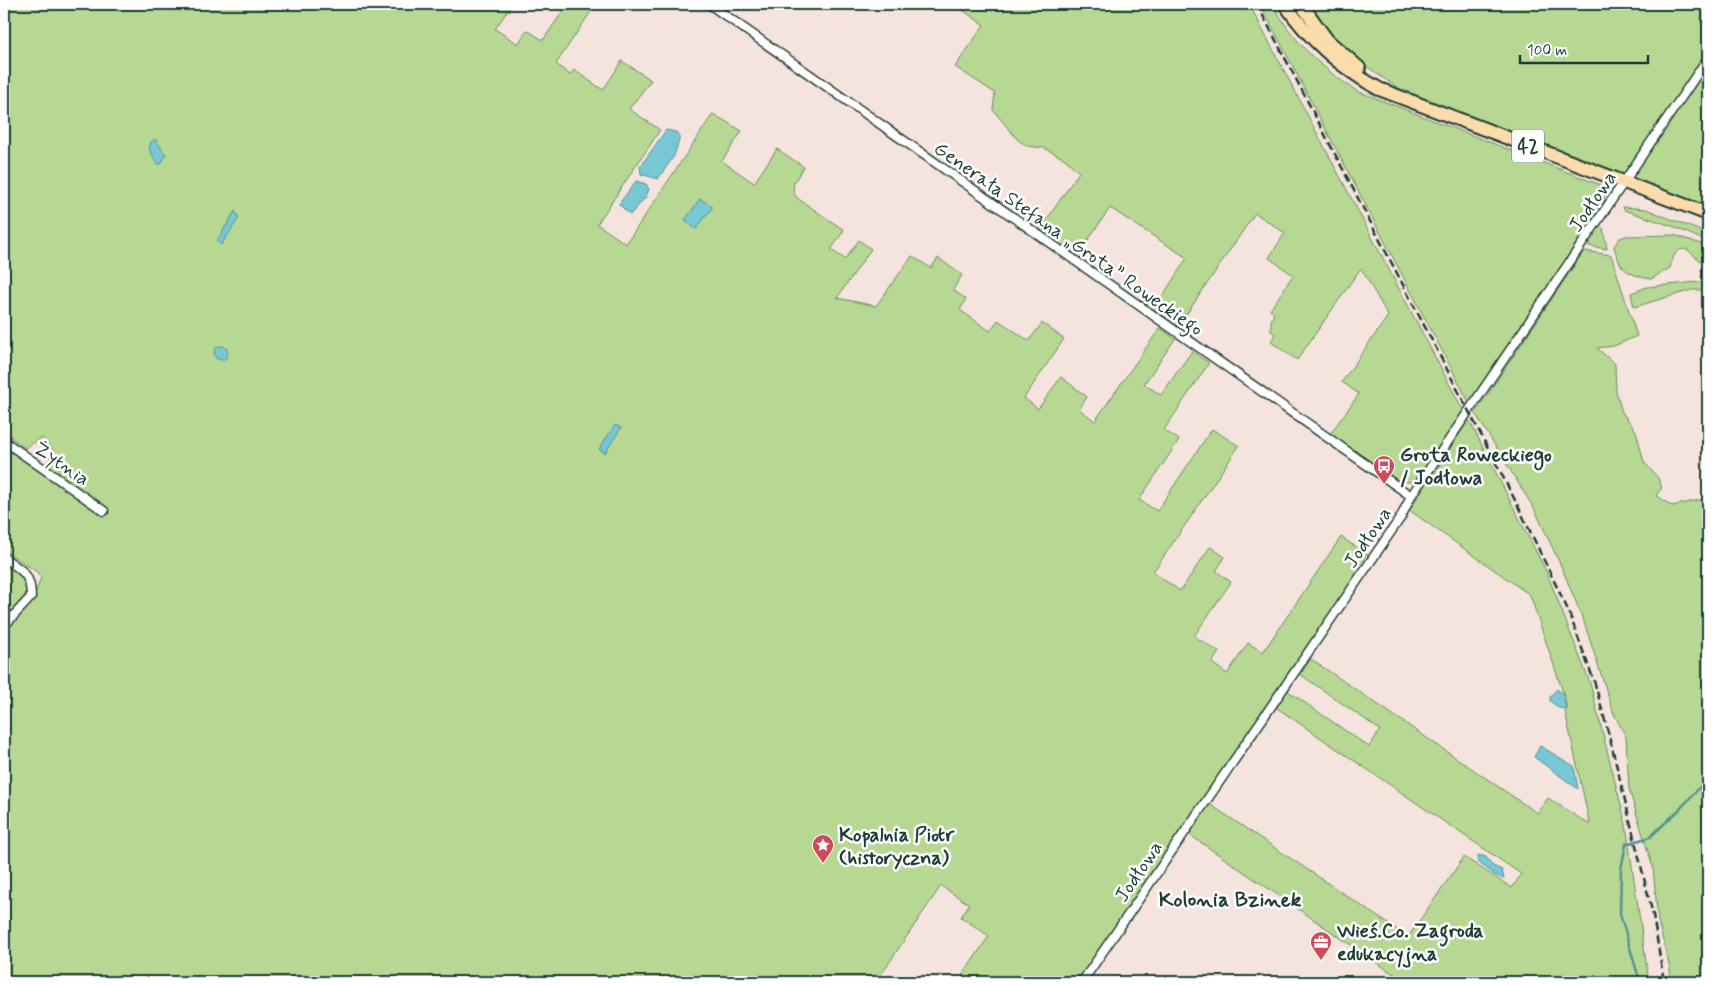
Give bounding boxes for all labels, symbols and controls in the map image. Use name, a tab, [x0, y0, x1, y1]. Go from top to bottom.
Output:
scale bar	[1520, 32, 1647, 64]
text: 100 m	[1527, 41, 1567, 61]
road number: 42	[1512, 130, 1544, 162]
street label: Generała Stefana „Grota” Roweckiego	[927, 135, 1208, 345]
street label: Jodłowa	[1563, 166, 1624, 238]
street label: Żytnia	[28, 436, 94, 493]
place label: Grota Roweckiego / Jodłowa	[1400, 442, 1552, 492]
bus stop icon: Grota Roweckiego / Jodłowa	[1372, 454, 1396, 485]
street label: Jodłowa	[1338, 502, 1399, 574]
place label: Kopalnia Piotr (historyczna)	[839, 822, 955, 872]
place icon: Kopalnia Piotr (historyczna)	[811, 833, 835, 864]
street label: Jodłowa	[1109, 836, 1170, 908]
district label: Kolonia Bzinek	[1159, 886, 1302, 914]
place label: Wieś.Co. Zagroda edukacyjna	[1336, 918, 1483, 968]
office icon: Wieś.Co. Zagroda edukacyjna	[1309, 930, 1333, 961]

